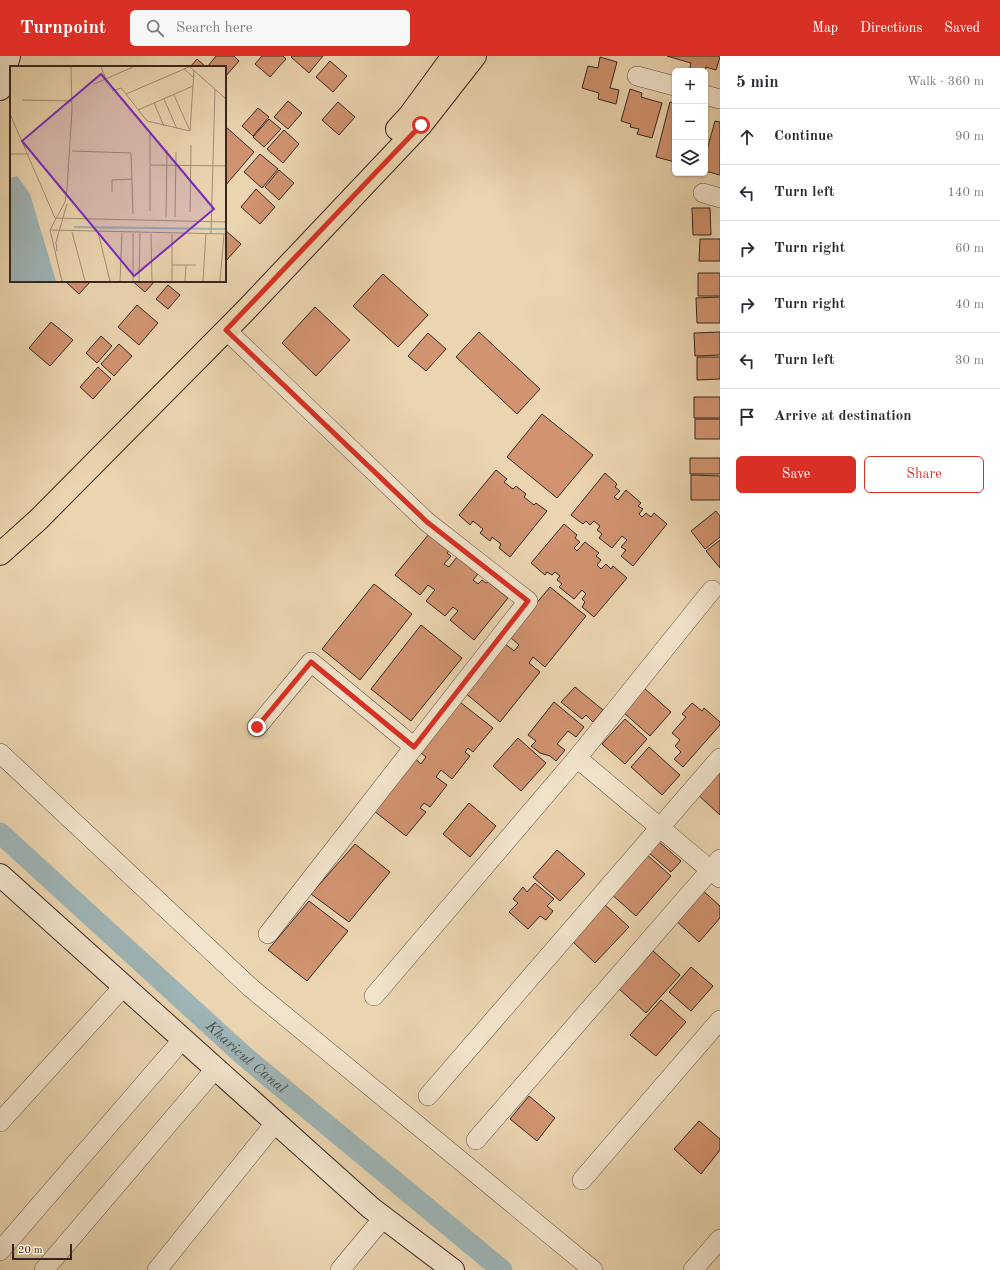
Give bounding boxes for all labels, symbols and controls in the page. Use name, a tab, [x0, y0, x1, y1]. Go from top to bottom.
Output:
search box	[130, 10, 410, 46]
icon: search	[144, 17, 166, 39]
text: Turnpoint	[20, 19, 106, 38]
text: Search here	[176, 21, 253, 36]
text: Map	[812, 21, 838, 35]
text: Directions	[860, 21, 922, 35]
text: Saved	[944, 21, 980, 35]
inset map	[10, 66, 226, 282]
map controls	[672, 68, 708, 176]
button: +	[672, 68, 708, 104]
text: 5 min	[736, 74, 779, 91]
text: Walk · 360 m	[907, 75, 984, 88]
button: −	[672, 104, 708, 140]
route start	[412, 116, 430, 134]
icon: ahead	[736, 126, 758, 148]
text: Continue	[774, 129, 833, 144]
text: 90 m	[955, 130, 984, 143]
button: layers	[672, 140, 708, 176]
icon: left	[736, 182, 758, 204]
text: Turn left	[774, 185, 834, 200]
text: 140 m	[947, 186, 984, 199]
icon: right	[736, 238, 758, 260]
text: Turn right	[774, 241, 845, 256]
text: 60 m	[955, 242, 984, 255]
icon: right	[736, 294, 758, 316]
text: Turn right	[774, 297, 845, 312]
text: 40 m	[955, 298, 984, 311]
icon: left	[736, 350, 758, 372]
text: Turn left	[774, 353, 834, 368]
text: 30 m	[955, 354, 984, 367]
icon: arrive	[736, 406, 758, 428]
text: Arrive at destination	[774, 409, 912, 424]
button: Save	[736, 456, 856, 493]
button: Share	[864, 456, 984, 493]
route end	[248, 718, 266, 736]
water label: Kharicut Canal	[201, 1018, 289, 1097]
scale bar	[12, 1242, 72, 1261]
text: 20 m	[18, 1245, 43, 1256]

